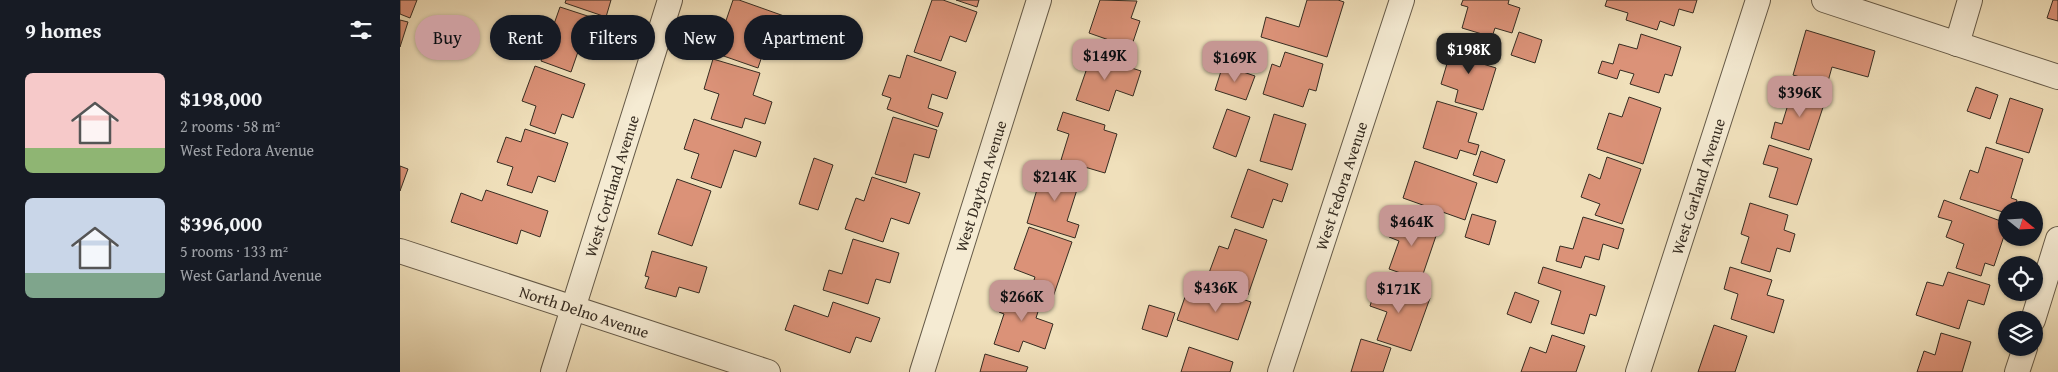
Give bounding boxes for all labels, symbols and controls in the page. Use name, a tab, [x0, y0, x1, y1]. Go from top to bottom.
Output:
text: 9 homes	[25, 15, 101, 46]
chip: Buy	[415, 15, 480, 60]
chip: Rent	[490, 15, 561, 60]
chip: Filters	[571, 15, 655, 60]
chip: New	[665, 15, 734, 60]
chip: Apartment	[744, 15, 863, 60]
icon: filters	[347, 16, 375, 44]
pin: $198K	[1434, 32, 1504, 75]
text: $198K	[1447, 37, 1491, 61]
pin: $149K	[1070, 38, 1140, 81]
pin: $169K	[1200, 41, 1270, 83]
text: $149K	[1083, 43, 1127, 67]
text: $169K	[1213, 45, 1257, 69]
pin: $396K	[1765, 76, 1835, 118]
text: $396K	[1778, 80, 1822, 104]
text: $198,000	[180, 83, 262, 114]
icon: home	[65, 93, 125, 153]
street label: West Cortland Avenue	[578, 112, 645, 260]
text: 2 rooms · 58 m²	[180, 114, 280, 138]
street label: West Garland Avenue	[1665, 115, 1731, 258]
street label: West Dayton Avenue	[949, 117, 1012, 255]
street label: West Fedora Avenue	[1309, 118, 1373, 253]
text: West Fedora Avenue	[180, 138, 314, 162]
pin: $214K	[1020, 160, 1090, 202]
text: $214K	[1033, 164, 1077, 188]
north arrow	[1998, 201, 2042, 246]
map controls	[1998, 201, 2043, 356]
pin: $464K	[1377, 204, 1447, 247]
text: $396,000	[180, 208, 262, 239]
text: $464K	[1390, 209, 1434, 233]
icon: home	[65, 218, 125, 278]
text: 5 rooms · 133 m²	[180, 239, 288, 263]
button: locate	[1998, 256, 2043, 301]
text: West Garland Avenue	[180, 263, 322, 287]
pin: $436K	[1181, 270, 1251, 313]
pin: $171K	[1364, 272, 1434, 314]
text: $436K	[1194, 275, 1238, 299]
text: $171K	[1377, 276, 1421, 300]
street label: North Delno Avenue	[516, 279, 652, 344]
pin: $266K	[987, 280, 1057, 322]
text: $266K	[1000, 284, 1044, 308]
button: layers	[1998, 311, 2043, 356]

